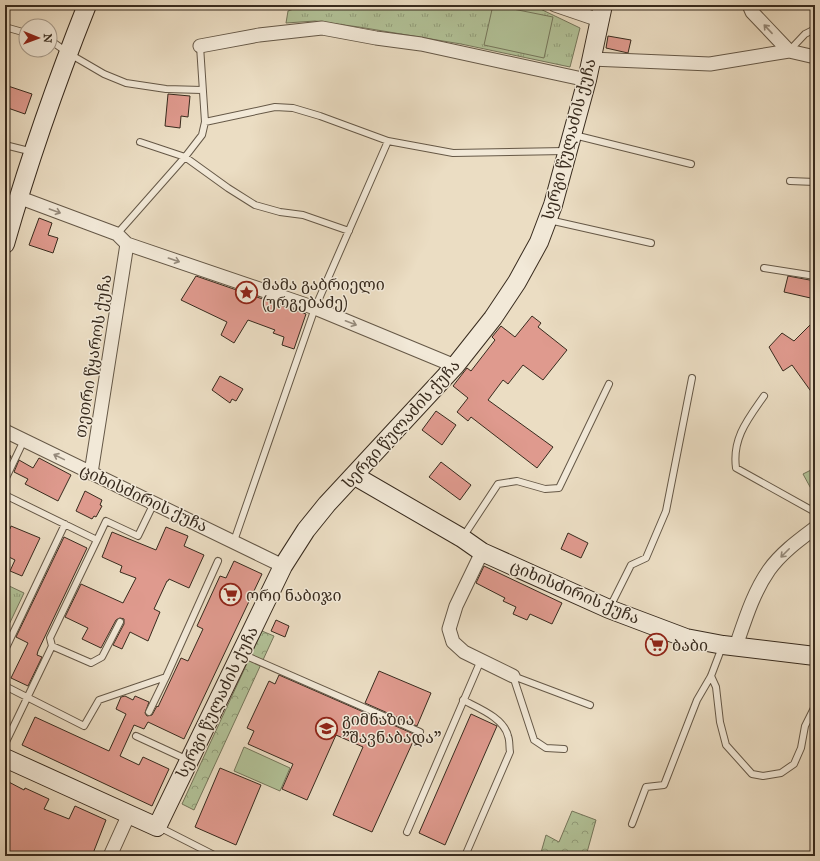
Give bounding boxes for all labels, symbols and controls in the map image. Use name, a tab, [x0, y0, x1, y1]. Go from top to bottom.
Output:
north arrow	[18, 18, 58, 58]
one-way arrow	[763, 24, 773, 34]
text: N	[41, 33, 54, 44]
street label: სერგი წულაძის ქუჩა	[538, 56, 600, 222]
one-way arrow	[48, 207, 60, 215]
one-way arrow	[167, 257, 180, 264]
street label: თეთრი წყაროს ქუჩა	[71, 273, 115, 439]
place label: მამა გაბრიელი (ურგებაძე)	[262, 275, 385, 313]
place icon: მამა გაბრიელი (ურგებაძე)	[234, 280, 260, 306]
one-way arrow	[345, 319, 357, 327]
street label: სერგი წულაძის ქუჩა	[338, 356, 464, 492]
one-way arrow	[53, 453, 65, 460]
street label: ციხისძირის ქუჩა	[77, 460, 211, 536]
one-way arrow	[780, 548, 790, 558]
street label: ციხისძირის ქუჩა	[508, 556, 642, 628]
supermarket icon: ორი ნაბიჯი	[217, 582, 243, 608]
place label: ორი ნაბიჯი	[246, 586, 342, 605]
street label: სერგი წულაძის ქუჩა	[172, 623, 262, 781]
supermarket icon: ბაბი	[644, 632, 670, 658]
place label: ბაბი	[672, 636, 708, 655]
place label: გიმნაზია "შავნაბადა"	[342, 710, 441, 747]
school or university icon: გიმნაზია "შავნაბადა"	[314, 715, 340, 741]

